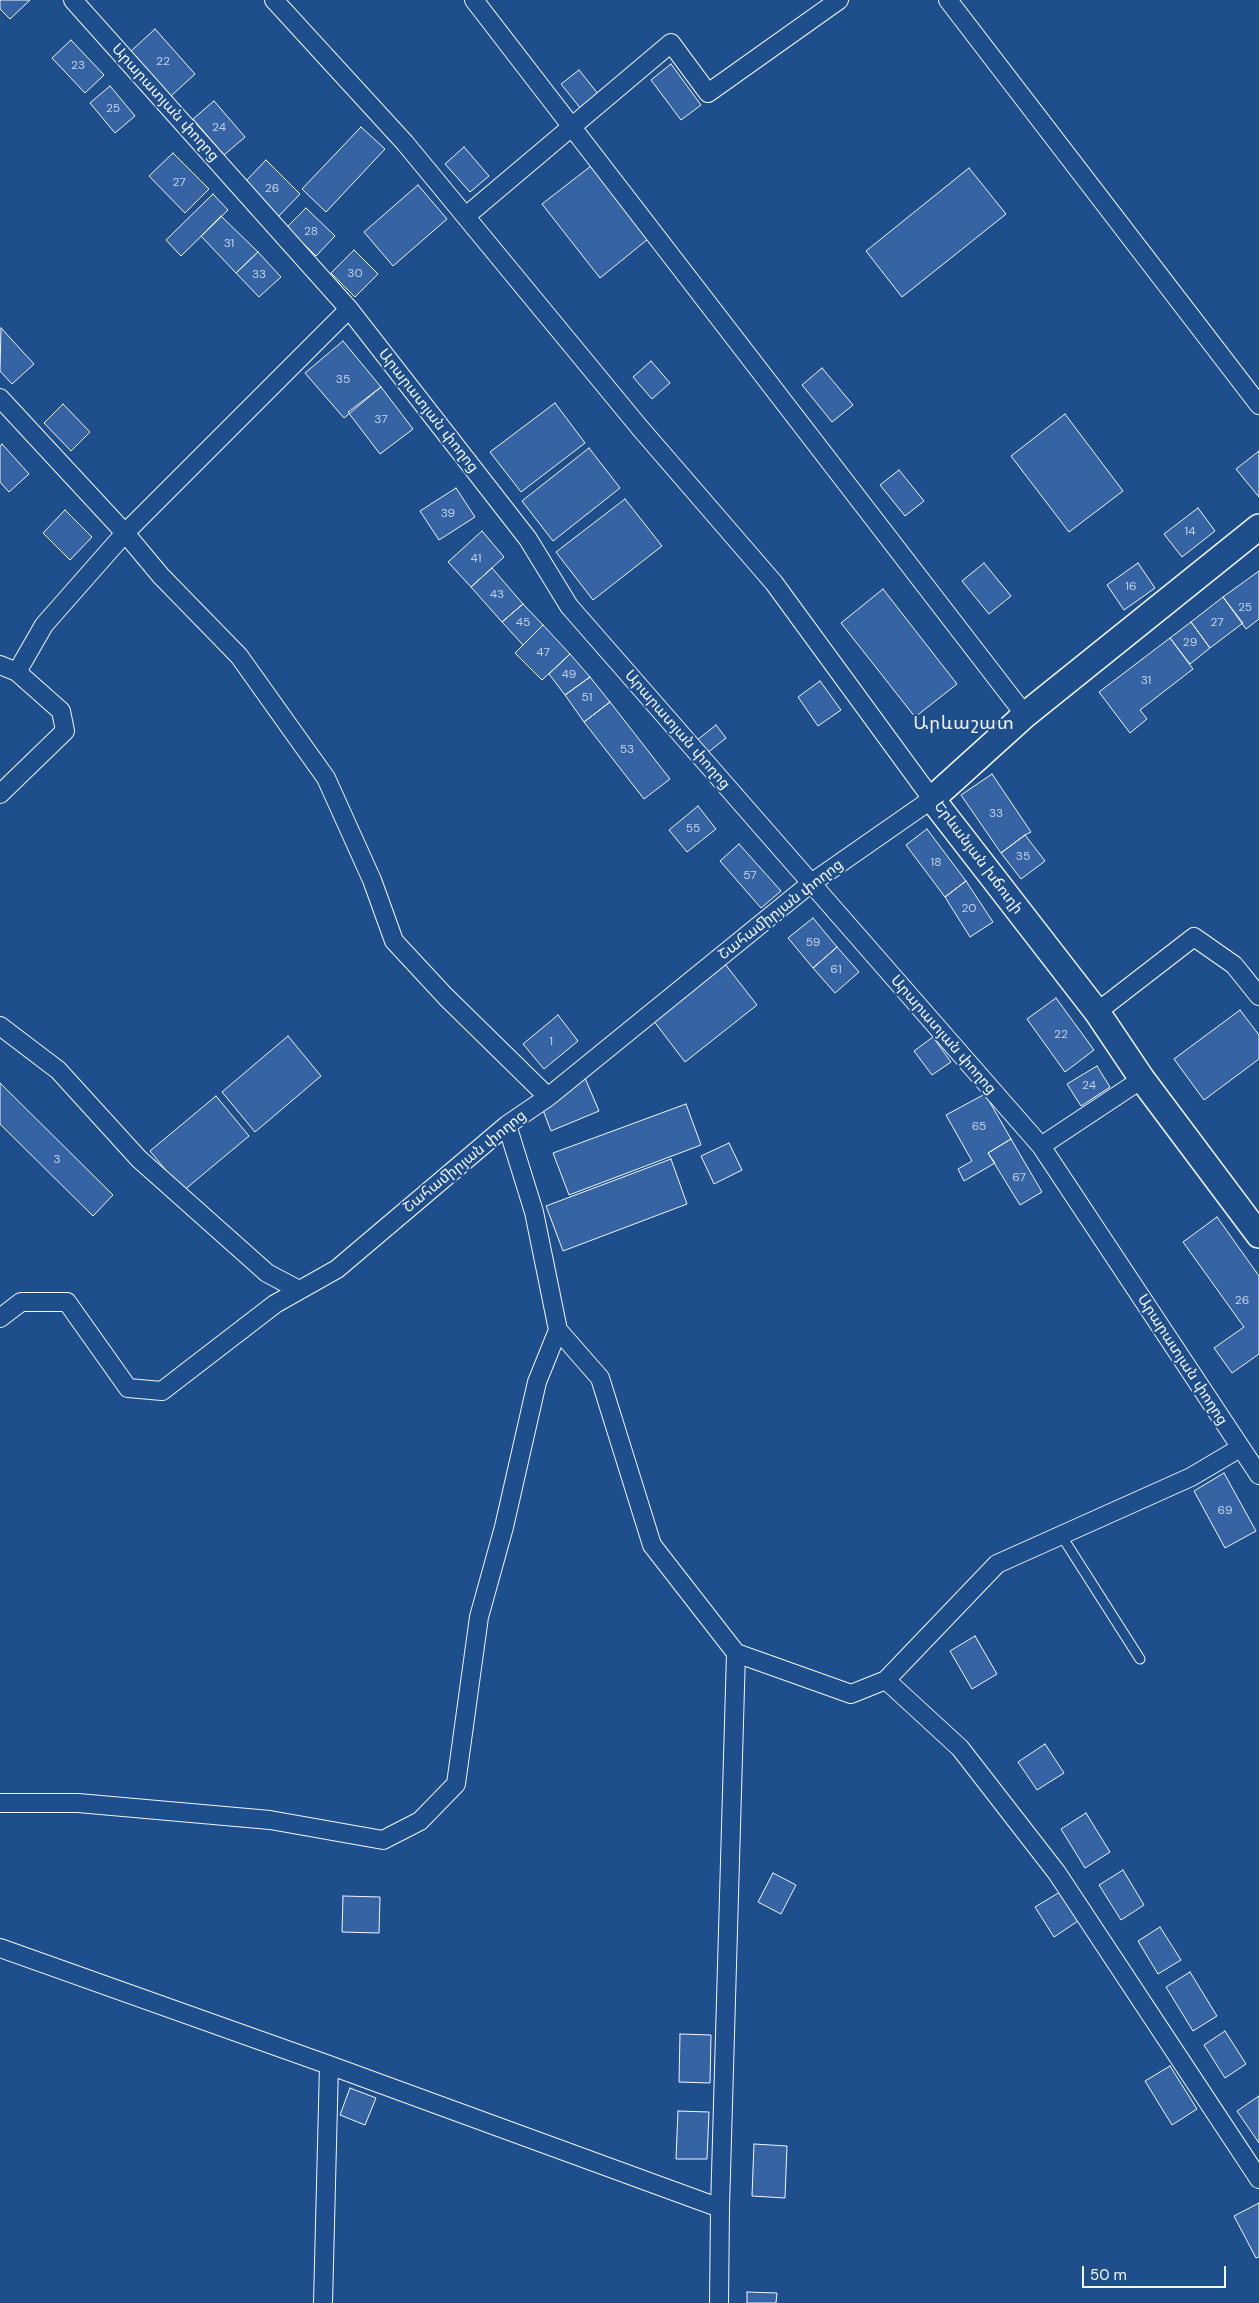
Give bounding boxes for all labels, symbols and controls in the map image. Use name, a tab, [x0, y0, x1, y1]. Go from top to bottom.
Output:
street label: Արարատյան փողոց	[107, 40, 223, 166]
house number: 22	[156, 55, 170, 69]
house number: 23	[71, 59, 85, 73]
house number: 25	[106, 102, 120, 116]
house number: 24	[212, 121, 226, 135]
house number: 27	[172, 176, 186, 190]
house number: 26	[265, 182, 279, 196]
house number: 28	[304, 225, 318, 239]
house number: 31	[224, 237, 234, 251]
house number: 30	[347, 267, 363, 281]
house number: 33	[252, 268, 266, 282]
street label: Արարատյան փողոց	[374, 346, 482, 476]
house number: 35	[336, 373, 350, 387]
house number: 37	[374, 413, 388, 427]
house number: 39	[441, 507, 455, 521]
house number: 14	[1184, 525, 1196, 539]
house number: 41	[470, 552, 482, 566]
house number: 16	[1125, 580, 1137, 594]
house number: 43	[490, 588, 504, 602]
house number: 25	[1238, 601, 1252, 615]
house number: 45	[516, 616, 530, 630]
house number: 27	[1210, 616, 1224, 630]
house number: 29	[1183, 636, 1197, 650]
house number: 47	[536, 646, 550, 660]
street label: Արարատյան փողոց	[620, 667, 734, 793]
house number: 49	[562, 668, 576, 682]
house number: 31	[1141, 674, 1151, 688]
house number: 51	[581, 691, 593, 705]
district label: Արևաշատ	[912, 713, 1016, 735]
house number: 53	[620, 743, 634, 757]
street label: Երևանյան խճուղի	[930, 798, 1026, 918]
house number: 33	[989, 807, 1003, 821]
house number: 55	[686, 822, 700, 836]
house number: 35	[1016, 850, 1030, 864]
street label: Շահամիրյան փողոց	[715, 856, 847, 964]
house number: 18	[930, 856, 942, 870]
house number: 57	[743, 869, 757, 883]
house number: 20	[962, 902, 976, 916]
house number: 59	[806, 936, 820, 950]
house number: 61	[830, 963, 842, 977]
street label: Արարատյան փողոց	[886, 972, 1000, 1098]
house number: 22	[1054, 1028, 1068, 1042]
house number: 1	[549, 1035, 553, 1049]
house number: 24	[1082, 1079, 1096, 1093]
street label: Շահամիրյան փողոց	[400, 1107, 530, 1217]
house number: 65	[972, 1120, 986, 1134]
house number: 3	[53, 1153, 61, 1167]
house number: 67	[1012, 1171, 1026, 1185]
street label: Արարատյան փողոց	[1133, 1291, 1231, 1429]
house number: 26	[1235, 1294, 1249, 1308]
house number: 69	[1218, 1504, 1232, 1518]
scale bar	[1084, 2256, 1228, 2288]
text: 50 m	[1090, 2265, 1127, 2285]

